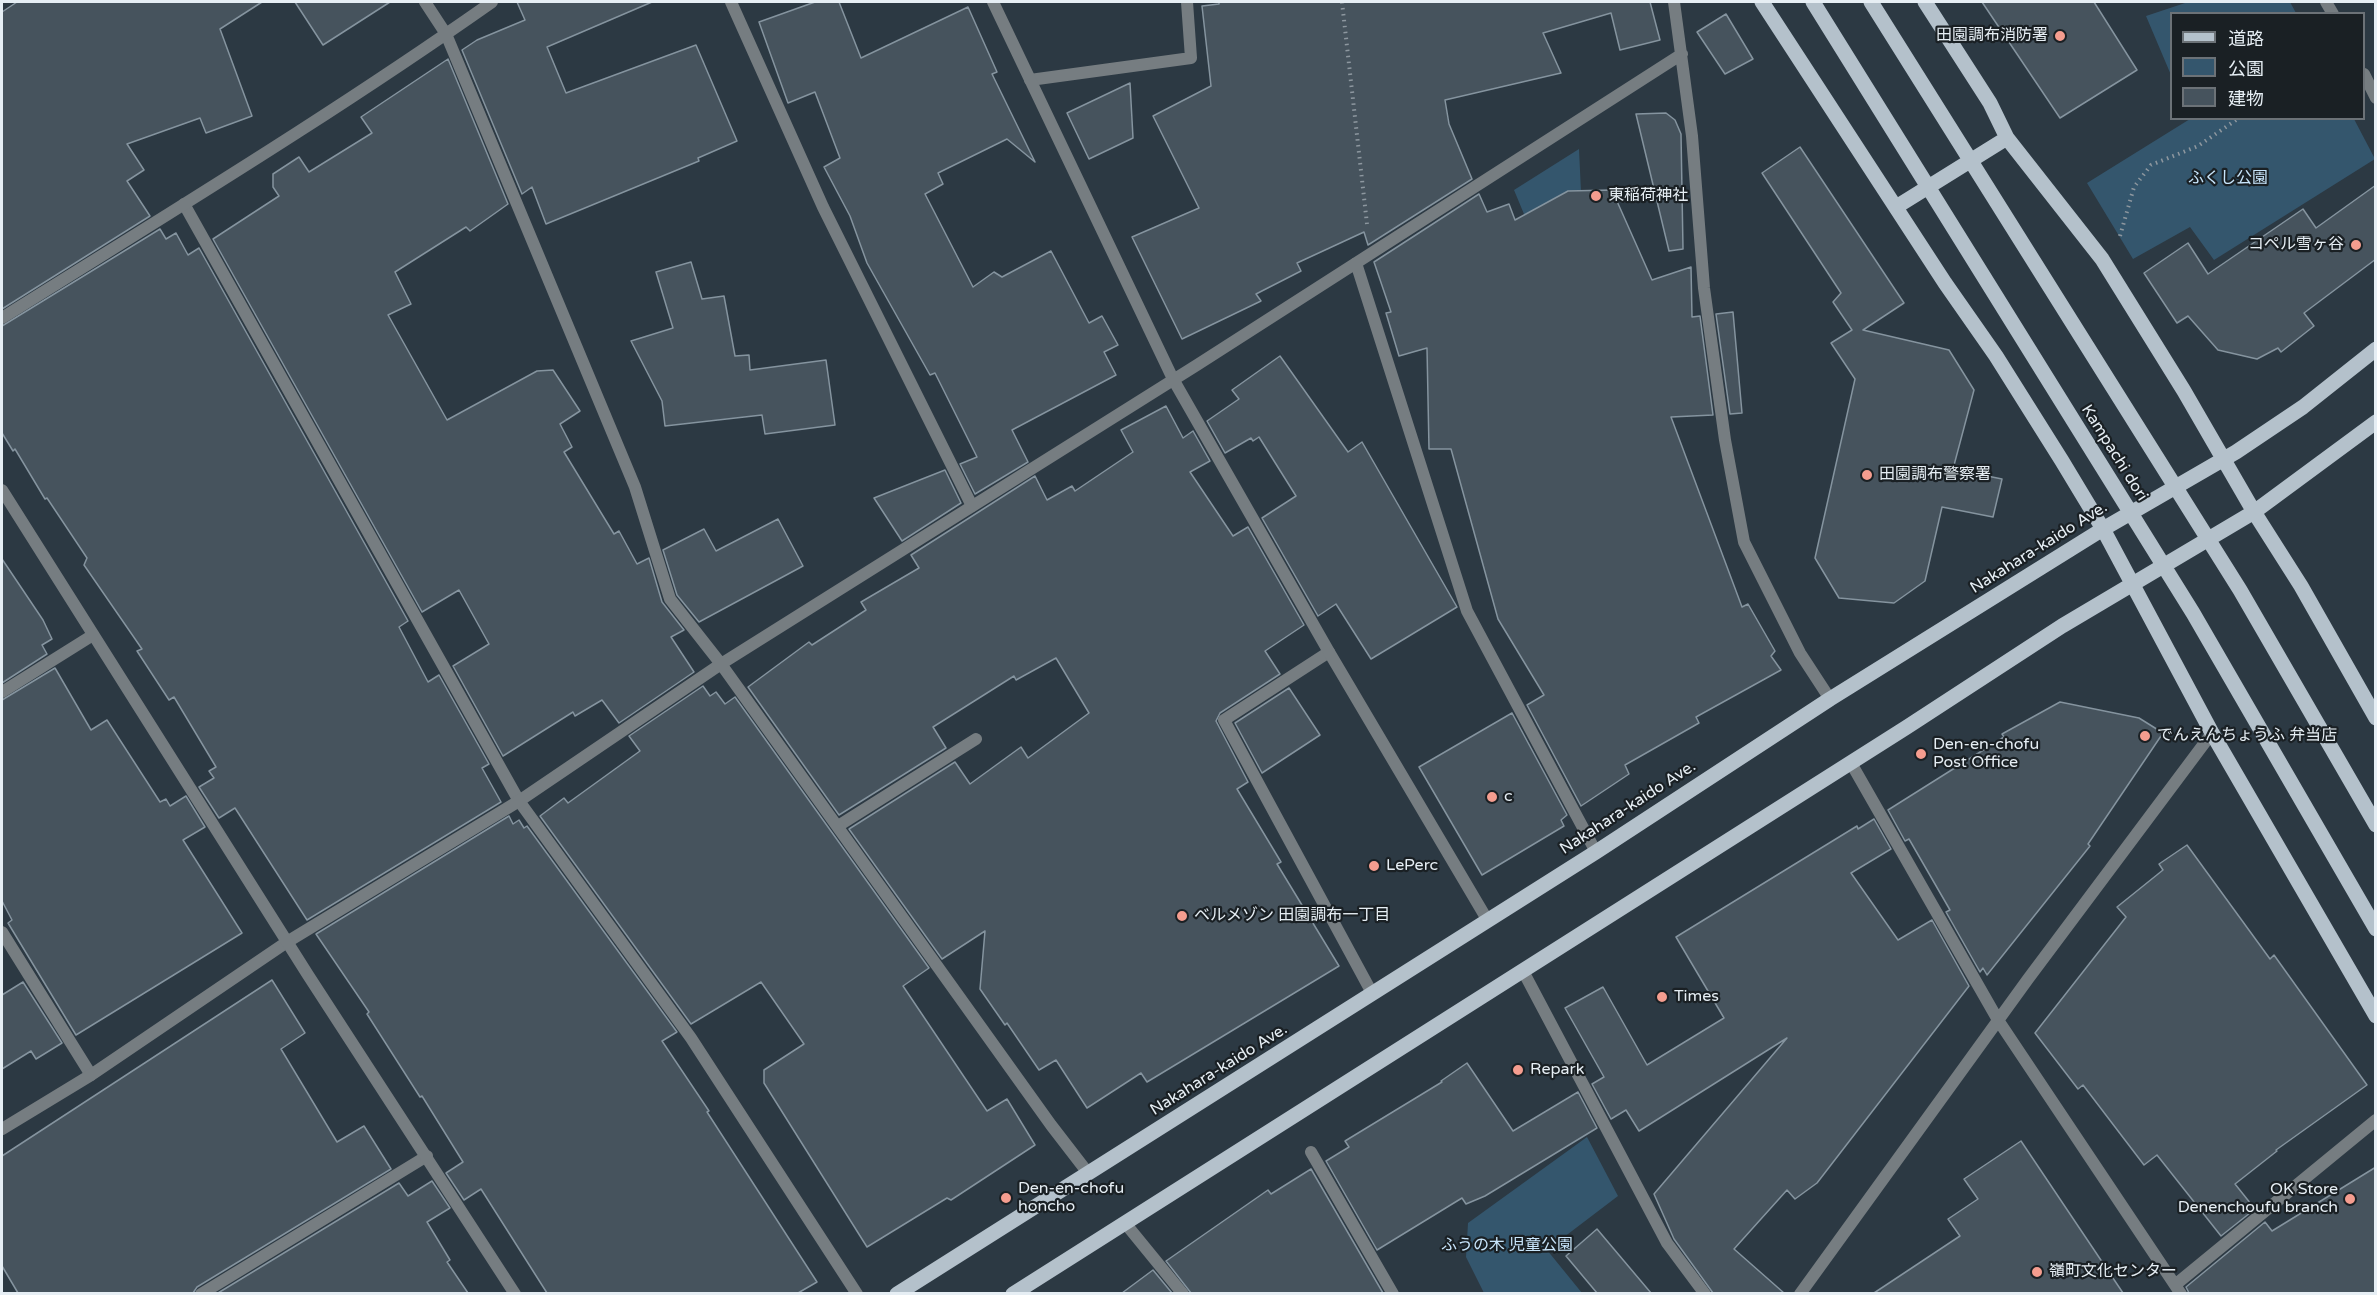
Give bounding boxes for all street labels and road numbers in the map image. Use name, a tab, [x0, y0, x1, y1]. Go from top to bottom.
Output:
street label: Kampachi dori	[2077, 401, 2151, 505]
street label: Nakahara-kaido Ave.	[1967, 498, 2111, 598]
street label: Nakahara-kaido Ave.	[1556, 757, 1700, 859]
street label: Nakahara-kaido Ave.	[1147, 1020, 1291, 1120]

